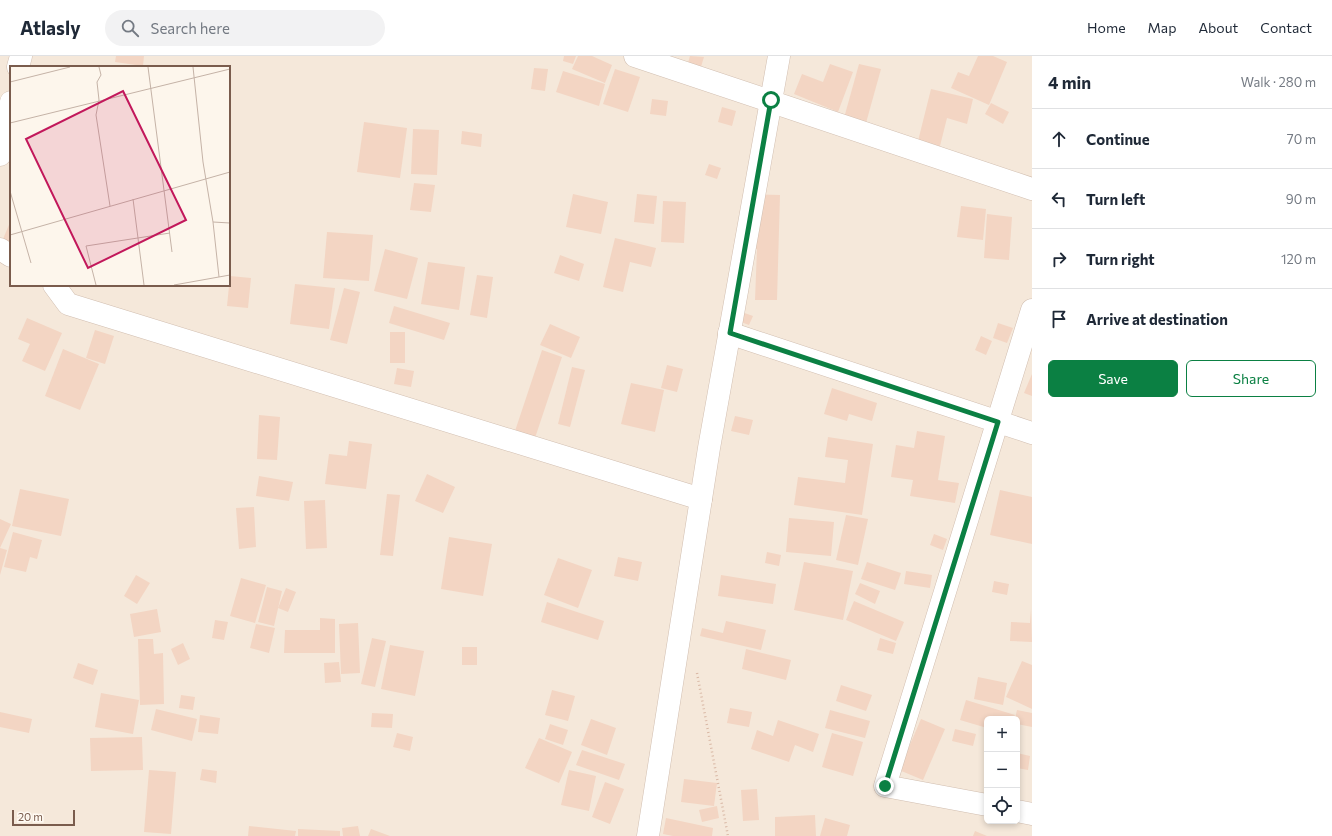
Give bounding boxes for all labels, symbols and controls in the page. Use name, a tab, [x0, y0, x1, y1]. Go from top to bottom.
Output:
search box	[105, 10, 385, 46]
text: Atlasly	[20, 16, 81, 39]
icon: search	[119, 17, 141, 39]
text: Search here	[151, 19, 230, 37]
text: Home	[1087, 19, 1126, 36]
text: Map	[1148, 19, 1176, 36]
text: About	[1198, 19, 1238, 36]
text: Contact	[1260, 19, 1312, 36]
inset map	[10, 66, 230, 286]
text: 4 min	[1048, 72, 1091, 93]
text: Walk · 280 m	[1241, 74, 1316, 90]
route start	[762, 91, 780, 109]
icon: ahead	[1048, 128, 1070, 150]
text: Continue	[1086, 130, 1150, 148]
text: 70 m	[1287, 131, 1316, 147]
icon: left	[1048, 188, 1070, 210]
text: Turn left	[1086, 190, 1145, 208]
text: 90 m	[1286, 191, 1316, 207]
icon: right	[1048, 248, 1070, 270]
text: Turn right	[1086, 250, 1155, 268]
text: 120 m	[1281, 251, 1316, 267]
icon: arrive	[1048, 308, 1070, 330]
text: Arrive at destination	[1086, 310, 1228, 328]
button: Save	[1048, 360, 1178, 397]
button: Share	[1186, 360, 1316, 397]
map controls	[984, 716, 1020, 824]
button: +	[984, 716, 1020, 752]
button: −	[984, 752, 1020, 788]
route end	[876, 777, 894, 795]
button: locate	[984, 788, 1020, 824]
scale bar	[12, 808, 75, 827]
text: 20 m	[18, 810, 43, 823]

